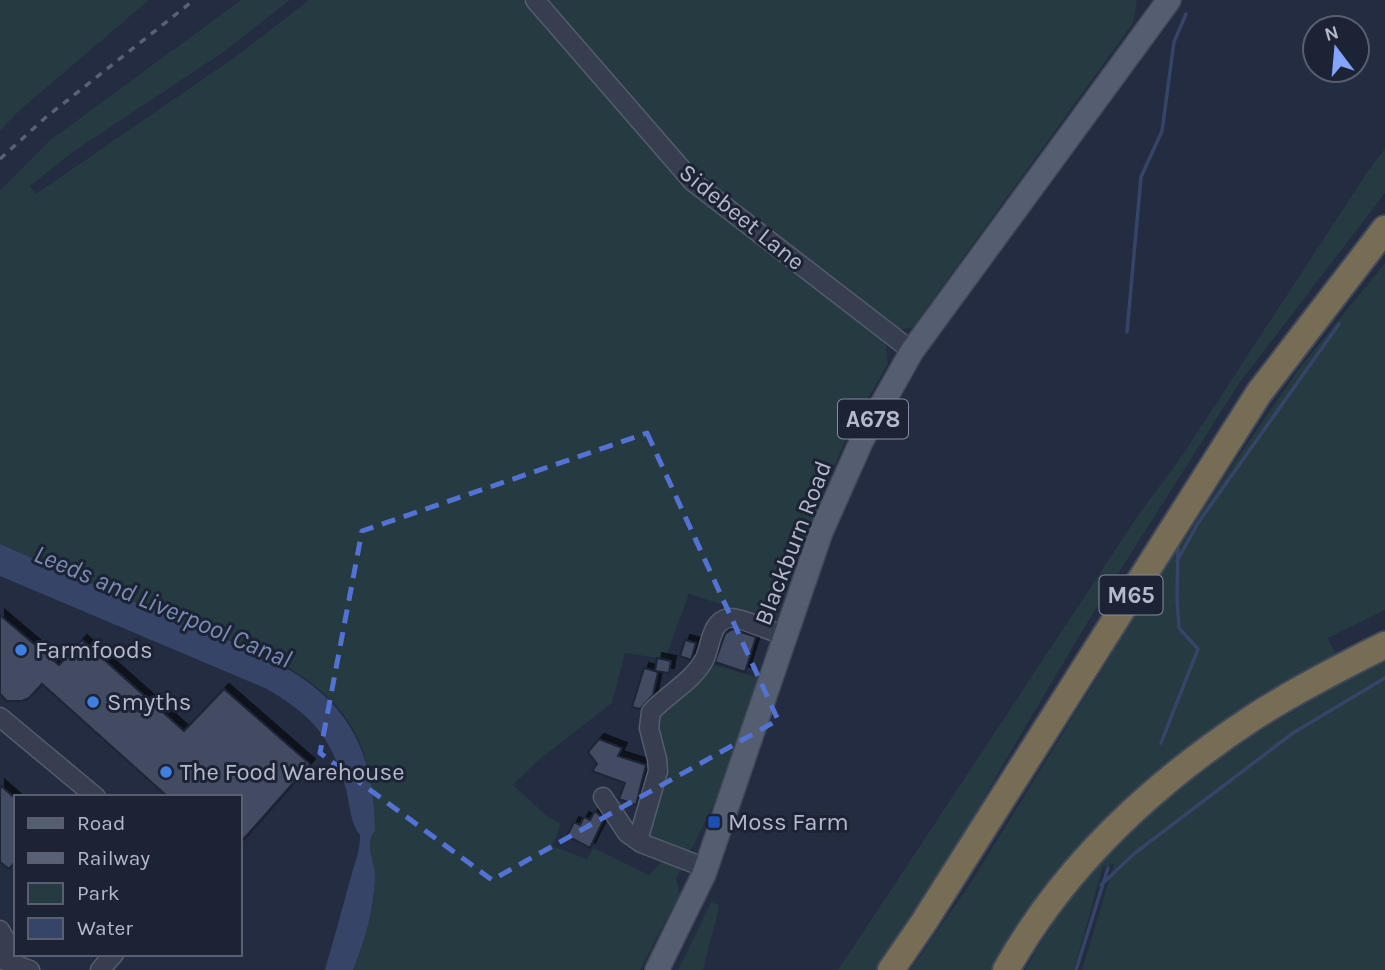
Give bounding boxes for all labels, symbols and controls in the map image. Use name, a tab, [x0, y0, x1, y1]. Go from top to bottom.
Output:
north arrow	[1301, 14, 1371, 84]
text: N	[1322, 21, 1341, 46]
street label: Sidebeet Lane	[674, 158, 810, 276]
road number: A678	[838, 400, 908, 438]
street label: Blackburn Road	[749, 457, 837, 629]
water label: Leeds and Liverpool Canal	[29, 538, 296, 675]
road number: M65	[1100, 576, 1162, 614]
place label: Farmfoods	[35, 636, 153, 664]
marker: Farmfoods	[13, 642, 29, 658]
place label: Smyths	[107, 688, 191, 716]
marker: Smyths	[85, 694, 101, 710]
place label: The Food Warehouse	[180, 758, 405, 786]
marker: The Food Warehouse	[158, 764, 174, 780]
legend	[14, 795, 242, 956]
place label: Moss Farm	[728, 808, 849, 836]
text: Road	[77, 811, 125, 835]
marker: Moss Farm	[706, 814, 722, 830]
text: Railway	[77, 846, 150, 870]
text: Park	[77, 881, 120, 905]
text: Water	[77, 916, 133, 940]

